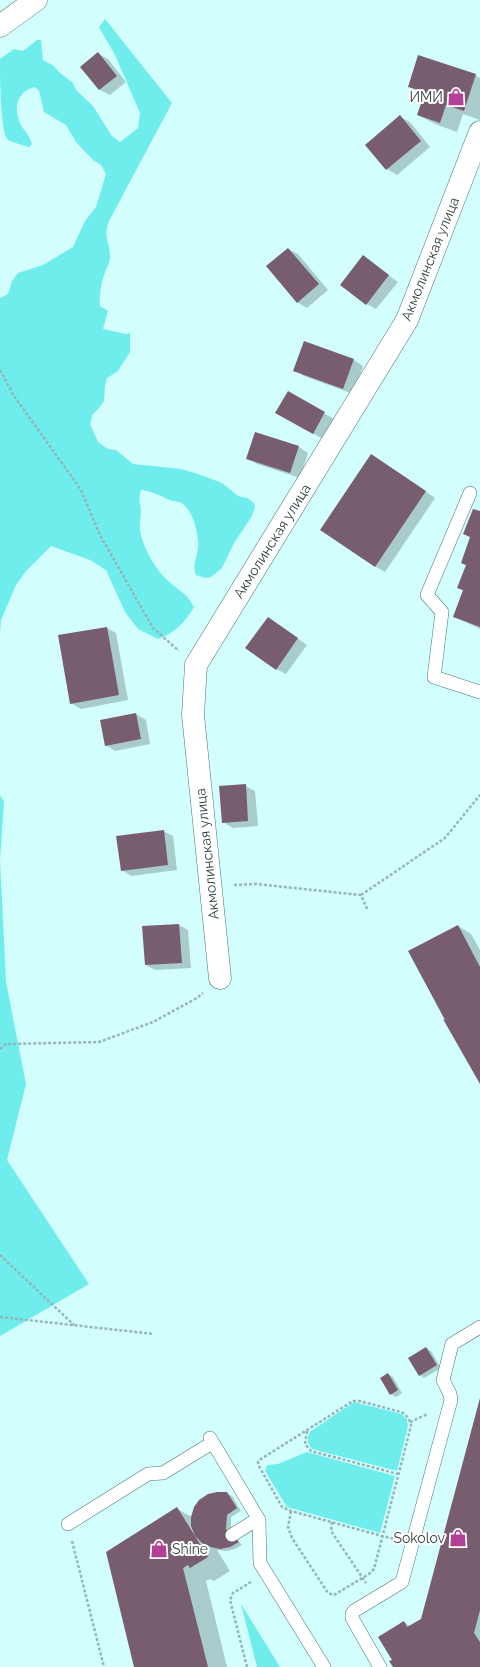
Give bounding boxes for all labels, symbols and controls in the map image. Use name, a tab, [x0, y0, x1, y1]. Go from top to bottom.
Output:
shop icon: ИМИ	[446, 87, 466, 107]
place label: ИМИ	[409, 89, 443, 105]
street label: Акмолинская улица	[398, 195, 462, 323]
street label: Акмолинская улица	[230, 481, 314, 601]
street label: Акмолинская улица	[192, 788, 222, 920]
shop icon: Sokolov	[448, 1528, 468, 1548]
place label: Sokolov	[393, 1530, 446, 1546]
shop icon: Shine	[149, 1539, 169, 1559]
place label: Shine	[172, 1541, 208, 1557]

